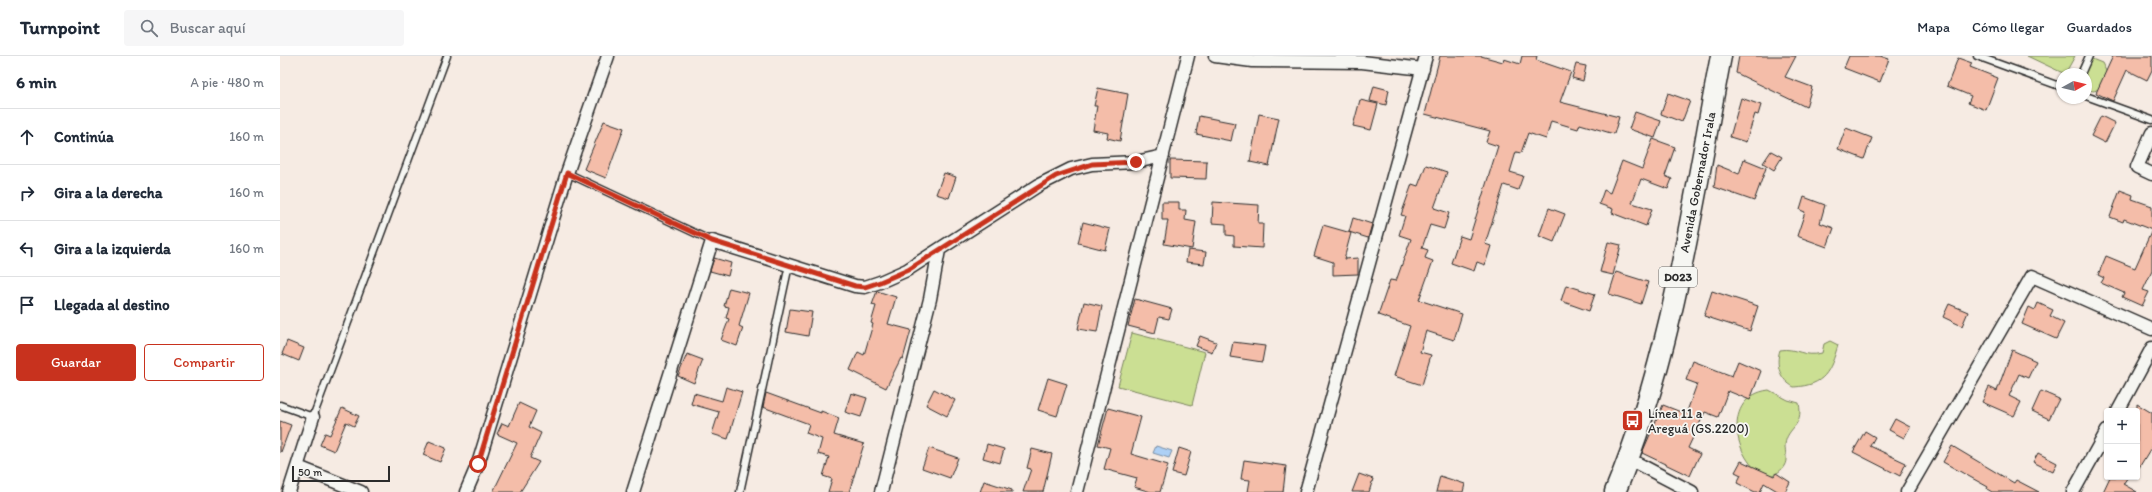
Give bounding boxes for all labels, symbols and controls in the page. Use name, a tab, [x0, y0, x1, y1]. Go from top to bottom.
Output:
search box	[124, 10, 404, 46]
text: Turnpoint	[20, 16, 100, 39]
icon: search	[138, 17, 160, 39]
text: Buscar aquí	[170, 19, 246, 37]
text: Mapa	[1917, 19, 1950, 36]
text: Cómo llegar	[1972, 19, 2044, 36]
text: Guardados	[2066, 19, 2132, 36]
north arrow	[2056, 68, 2092, 104]
text: 6 min	[16, 72, 57, 92]
text: A pie · 480 m	[191, 75, 264, 90]
street label: Avenida Gobernador Irala	[1676, 110, 1719, 254]
icon: ahead	[16, 126, 38, 148]
text: Continúa	[54, 128, 114, 146]
text: 160 m	[229, 129, 264, 144]
route end	[1127, 153, 1145, 171]
icon: right	[16, 182, 38, 204]
text: Gira a la derecha	[54, 184, 163, 202]
text: 160 m	[229, 185, 264, 200]
icon: left	[16, 238, 38, 260]
text: Gira a la izquierda	[54, 240, 171, 258]
text: 160 m	[229, 241, 264, 256]
road number: D023	[1659, 267, 1697, 287]
icon: arrive	[16, 294, 38, 316]
text: Llegada al destino	[54, 296, 170, 314]
button: Guardar	[16, 344, 136, 381]
button: Compartir	[144, 344, 264, 381]
place label: Línea 11 a Areguá (GS.2200)	[1648, 406, 1749, 436]
bus stop icon: Línea 11 a Areguá (GS.2200)	[1619, 407, 1645, 433]
map controls	[2104, 408, 2140, 480]
button: +	[2104, 408, 2140, 444]
button: −	[2104, 444, 2140, 480]
route start	[469, 455, 487, 473]
scale bar	[292, 464, 390, 483]
text: 50 m	[298, 466, 322, 479]

